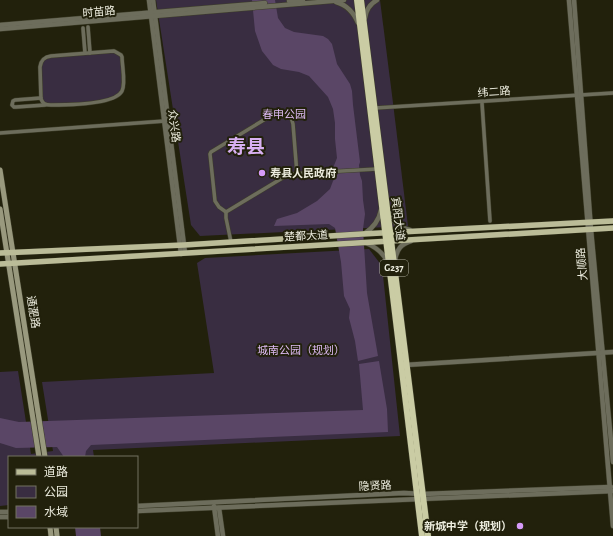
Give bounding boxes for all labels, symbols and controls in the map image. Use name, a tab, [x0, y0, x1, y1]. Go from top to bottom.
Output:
street label: 时苗路	[82, 4, 116, 19]
street label: 纬二路	[477, 84, 511, 99]
park label: 春申公园	[262, 108, 306, 120]
street label: 众兴路	[167, 109, 182, 143]
district label: 寿县	[227, 136, 265, 157]
place label: 寿县人民政府	[270, 167, 336, 179]
marker: 寿县人民政府	[257, 168, 267, 178]
street label: 宾阳大道	[390, 196, 407, 242]
street label: 楚都大道	[284, 228, 328, 243]
street label: 大顺路	[574, 247, 589, 281]
road number: G237	[380, 260, 408, 276]
street label: 通淝路	[25, 295, 42, 329]
park label: 城南公园（规划）	[257, 344, 345, 356]
legend	[8, 456, 138, 528]
text: 道路	[44, 465, 68, 478]
street label: 隐贤路	[358, 479, 392, 492]
text: 公园	[44, 486, 68, 498]
text: 水域	[44, 506, 68, 518]
place label: 新城中学（规划）	[424, 520, 512, 532]
marker: 新城中学（规划）	[515, 521, 525, 531]

